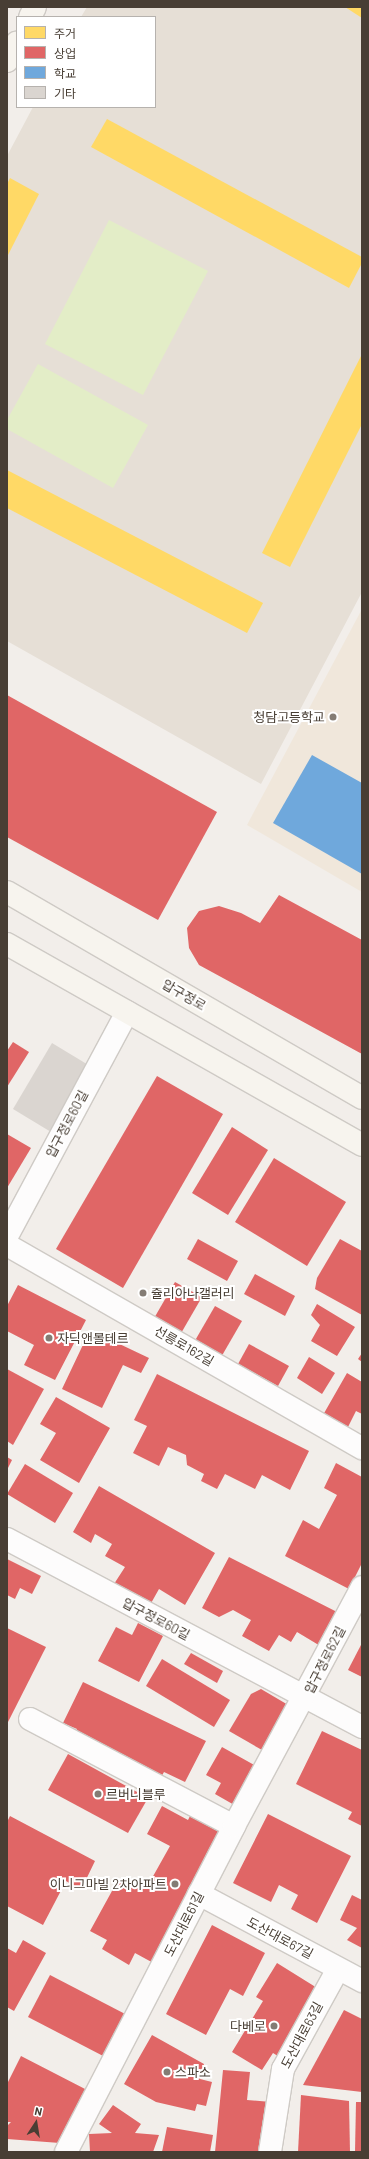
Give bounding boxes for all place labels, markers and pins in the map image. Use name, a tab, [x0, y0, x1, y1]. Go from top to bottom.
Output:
place label: 청담고등학교	[253, 709, 325, 725]
marker: 청담고등학교	[328, 712, 338, 722]
place label: 쥴리아나갤러리	[151, 1285, 235, 1301]
marker: 쥴리아나갤러리	[138, 1288, 148, 1298]
place label: 자딕앤볼테르	[57, 1330, 129, 1346]
marker: 자딕앤볼테르	[44, 1333, 54, 1343]
place label: 르버니블루	[106, 1786, 166, 1802]
marker: 르버니블루	[93, 1789, 103, 1799]
place label: 이니그마빌 2차아파트	[50, 1876, 167, 1892]
marker: 이니그마빌 2차아파트	[170, 1879, 180, 1889]
place label: 다베로	[230, 2018, 266, 2034]
marker: 다베로	[269, 2021, 279, 2031]
place label: 스파소	[175, 2064, 211, 2080]
marker: 스파소	[162, 2067, 172, 2077]

